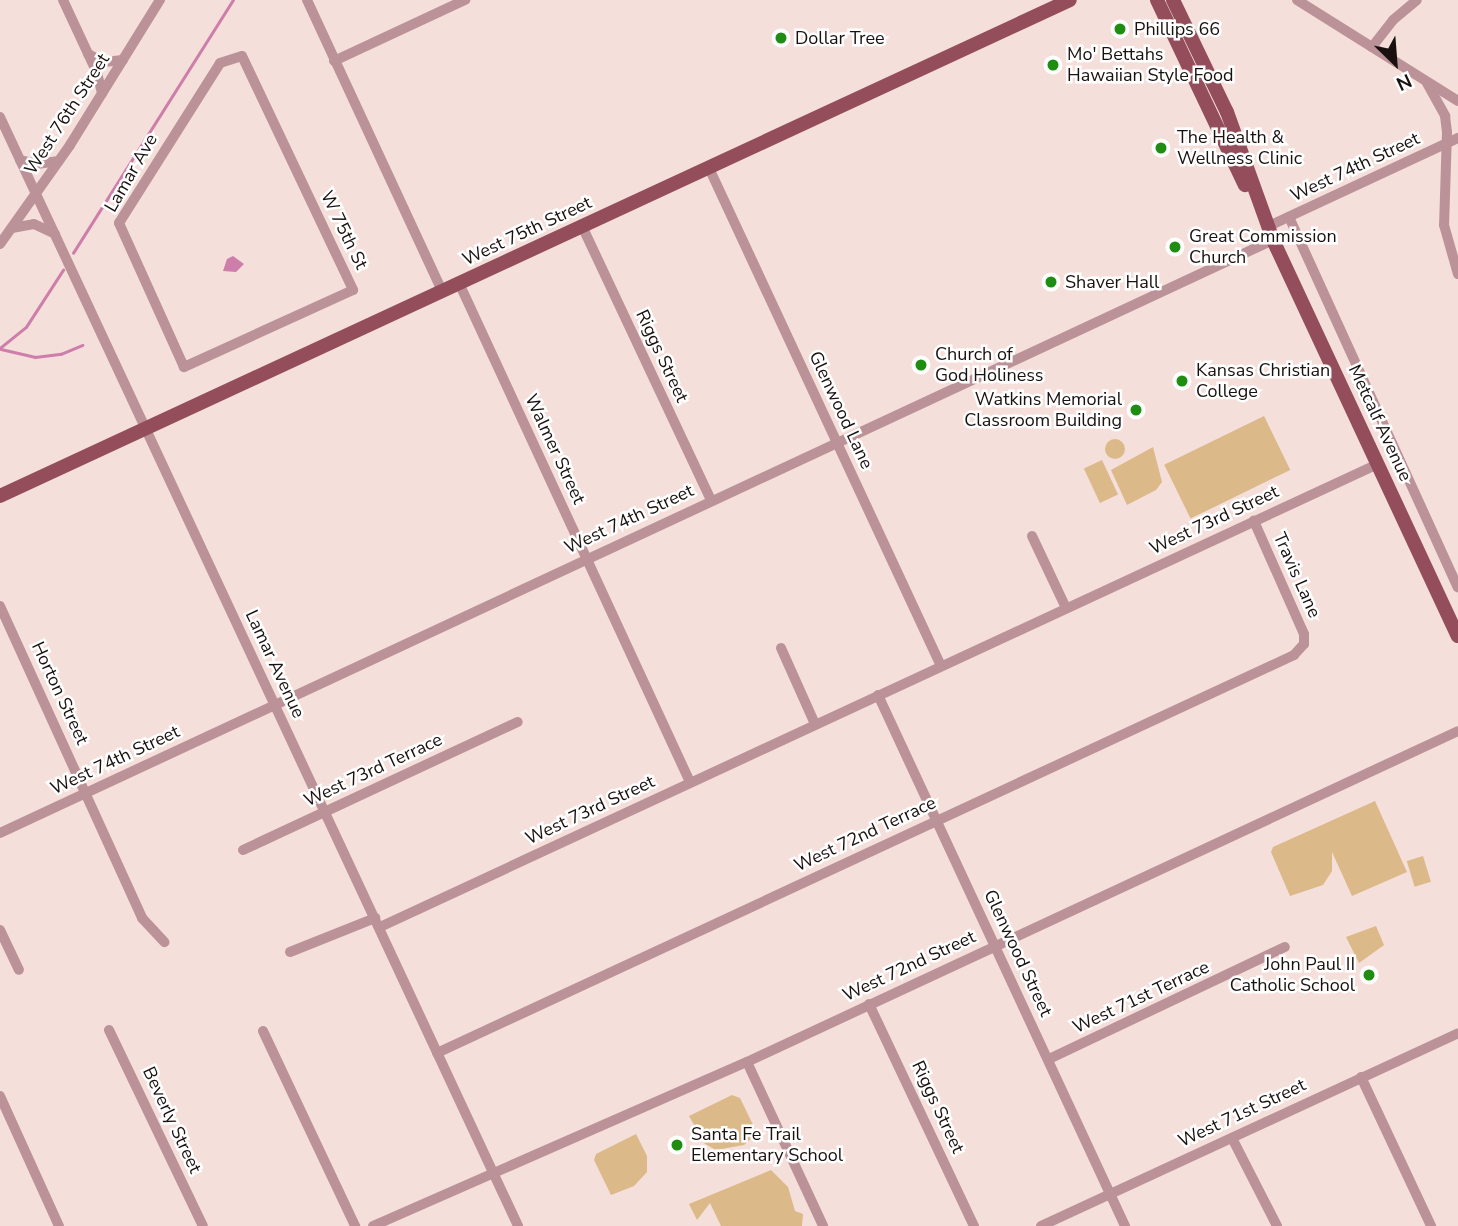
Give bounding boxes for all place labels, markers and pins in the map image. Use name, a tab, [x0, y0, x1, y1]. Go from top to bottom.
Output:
place label: Phillips 66	[1134, 18, 1220, 40]
marker: Phillips 66	[1112, 21, 1128, 37]
place label: Dollar Tree	[795, 27, 885, 49]
marker: Dollar Tree	[773, 30, 789, 46]
place label: Mo' Bettahs Hawaiian Style Food	[1067, 44, 1234, 86]
marker: Mo' Bettahs Hawaiian Style Food	[1045, 57, 1061, 73]
place label: The Health & Wellness Clinic	[1177, 127, 1302, 170]
marker: The Health & Wellness Clinic	[1151, 138, 1171, 158]
place label: Great Commission Church	[1189, 226, 1337, 268]
marker: Great Commission Church	[1167, 239, 1183, 255]
place label: Shaver Hall	[1065, 271, 1159, 293]
marker: Shaver Hall	[1043, 274, 1059, 290]
place label: Church of God Holiness	[935, 344, 1044, 386]
marker: Church of God Holiness	[913, 357, 929, 373]
place label: Kansas Christian College	[1196, 360, 1330, 402]
marker: Kansas Christian College	[1174, 373, 1190, 389]
place label: Watkins Memorial Classroom Building	[964, 389, 1122, 432]
marker: Watkins Memorial Classroom Building	[1128, 402, 1144, 418]
place label: John Paul II Catholic School	[1230, 954, 1355, 996]
marker: John Paul II Catholic School	[1361, 967, 1377, 983]
place label: Santa Fe Trail Elementary School	[691, 1124, 843, 1166]
marker: Santa Fe Trail Elementary School	[669, 1137, 685, 1153]

